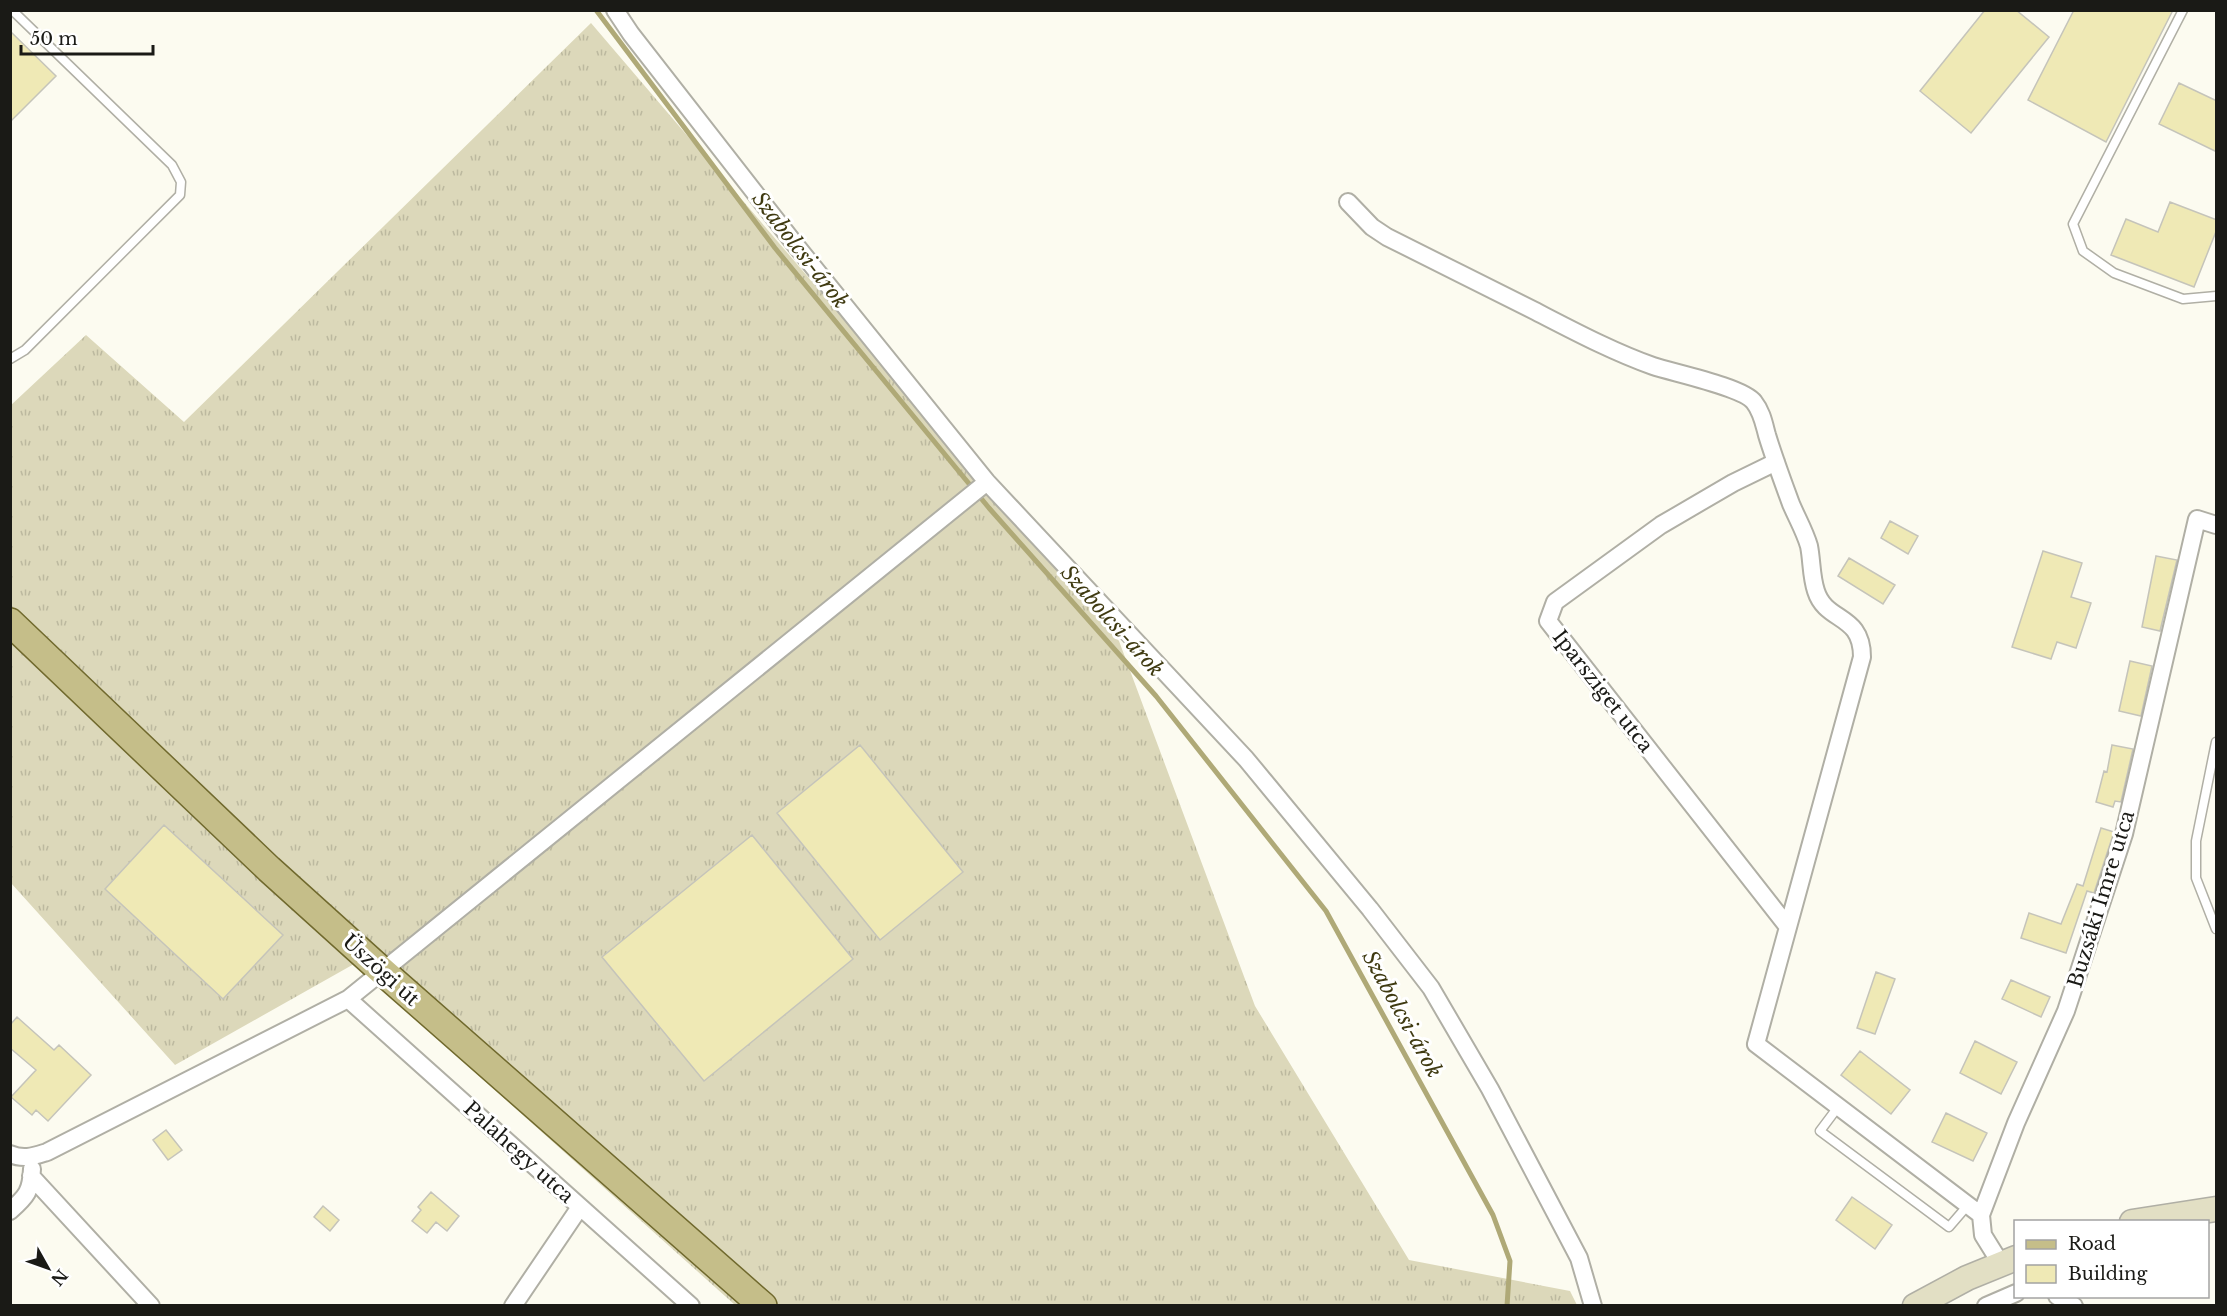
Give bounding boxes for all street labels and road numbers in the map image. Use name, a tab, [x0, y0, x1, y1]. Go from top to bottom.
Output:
street label: Iparsziget utca	[1548, 625, 1659, 758]
street label: Buzsáki Imre utca	[2063, 807, 2140, 990]
street label: Üszögi út	[338, 928, 425, 1011]
street label: Palahegy utca	[459, 1096, 580, 1208]

